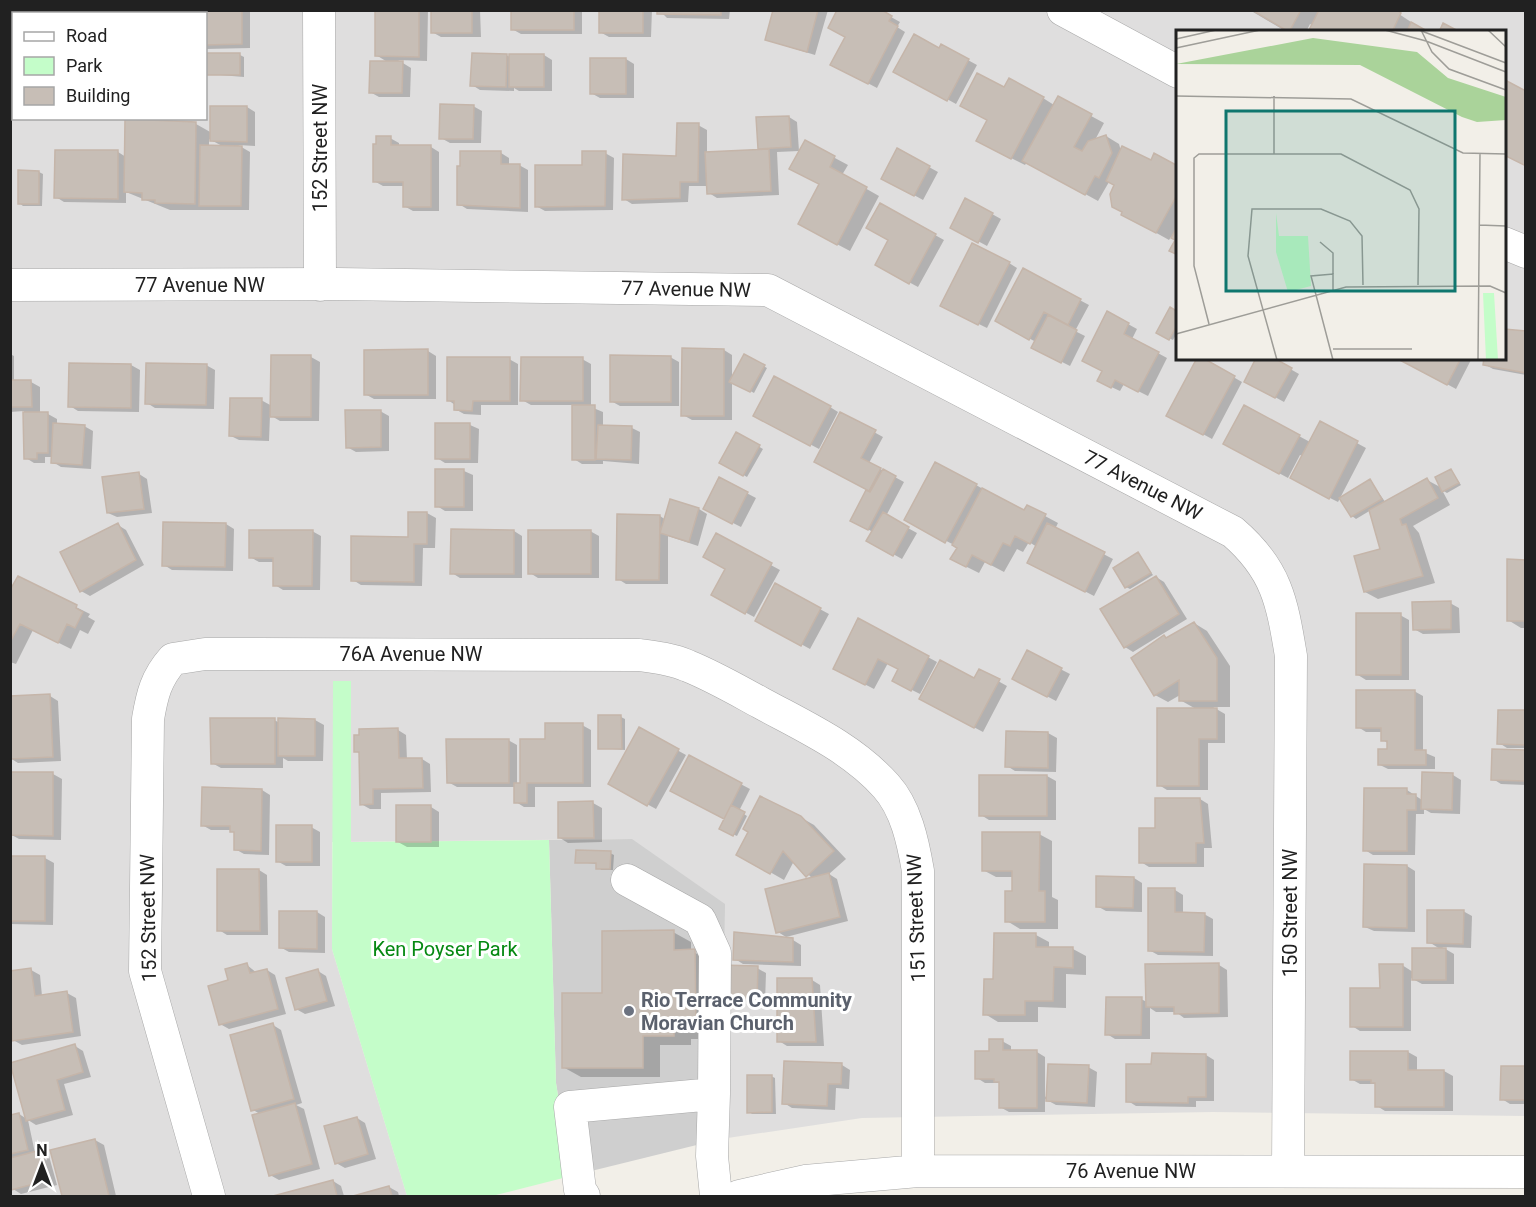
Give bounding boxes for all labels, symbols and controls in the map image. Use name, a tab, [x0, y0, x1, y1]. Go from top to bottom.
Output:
legend	[12, 12, 207, 120]
text: Road	[66, 25, 107, 46]
inset map	[1176, 30, 1506, 360]
text: Park	[66, 55, 103, 76]
street label: 152 Street NW	[308, 84, 332, 212]
text: Building	[66, 85, 130, 106]
street label: 77 Avenue NW	[135, 273, 265, 297]
street label: 77 Avenue NW	[621, 276, 751, 302]
street label: 77 Avenue NW	[1080, 445, 1207, 525]
street label: 76A Avenue NW	[340, 642, 483, 666]
street label: 150 Street NW	[1278, 849, 1302, 977]
street label: 152 Street NW	[135, 853, 161, 982]
street label: 151 Street NW	[902, 853, 930, 983]
park label: Ken Poyser Park	[372, 937, 518, 961]
place label: Rio Terrace Community Moravian Church	[641, 988, 853, 1035]
marker: Rio Terrace Community Moravian Church	[622, 1004, 636, 1018]
north arrow	[12, 1135, 72, 1195]
text: N	[36, 1141, 48, 1160]
street label: 76 Avenue NW	[1066, 1159, 1196, 1183]

